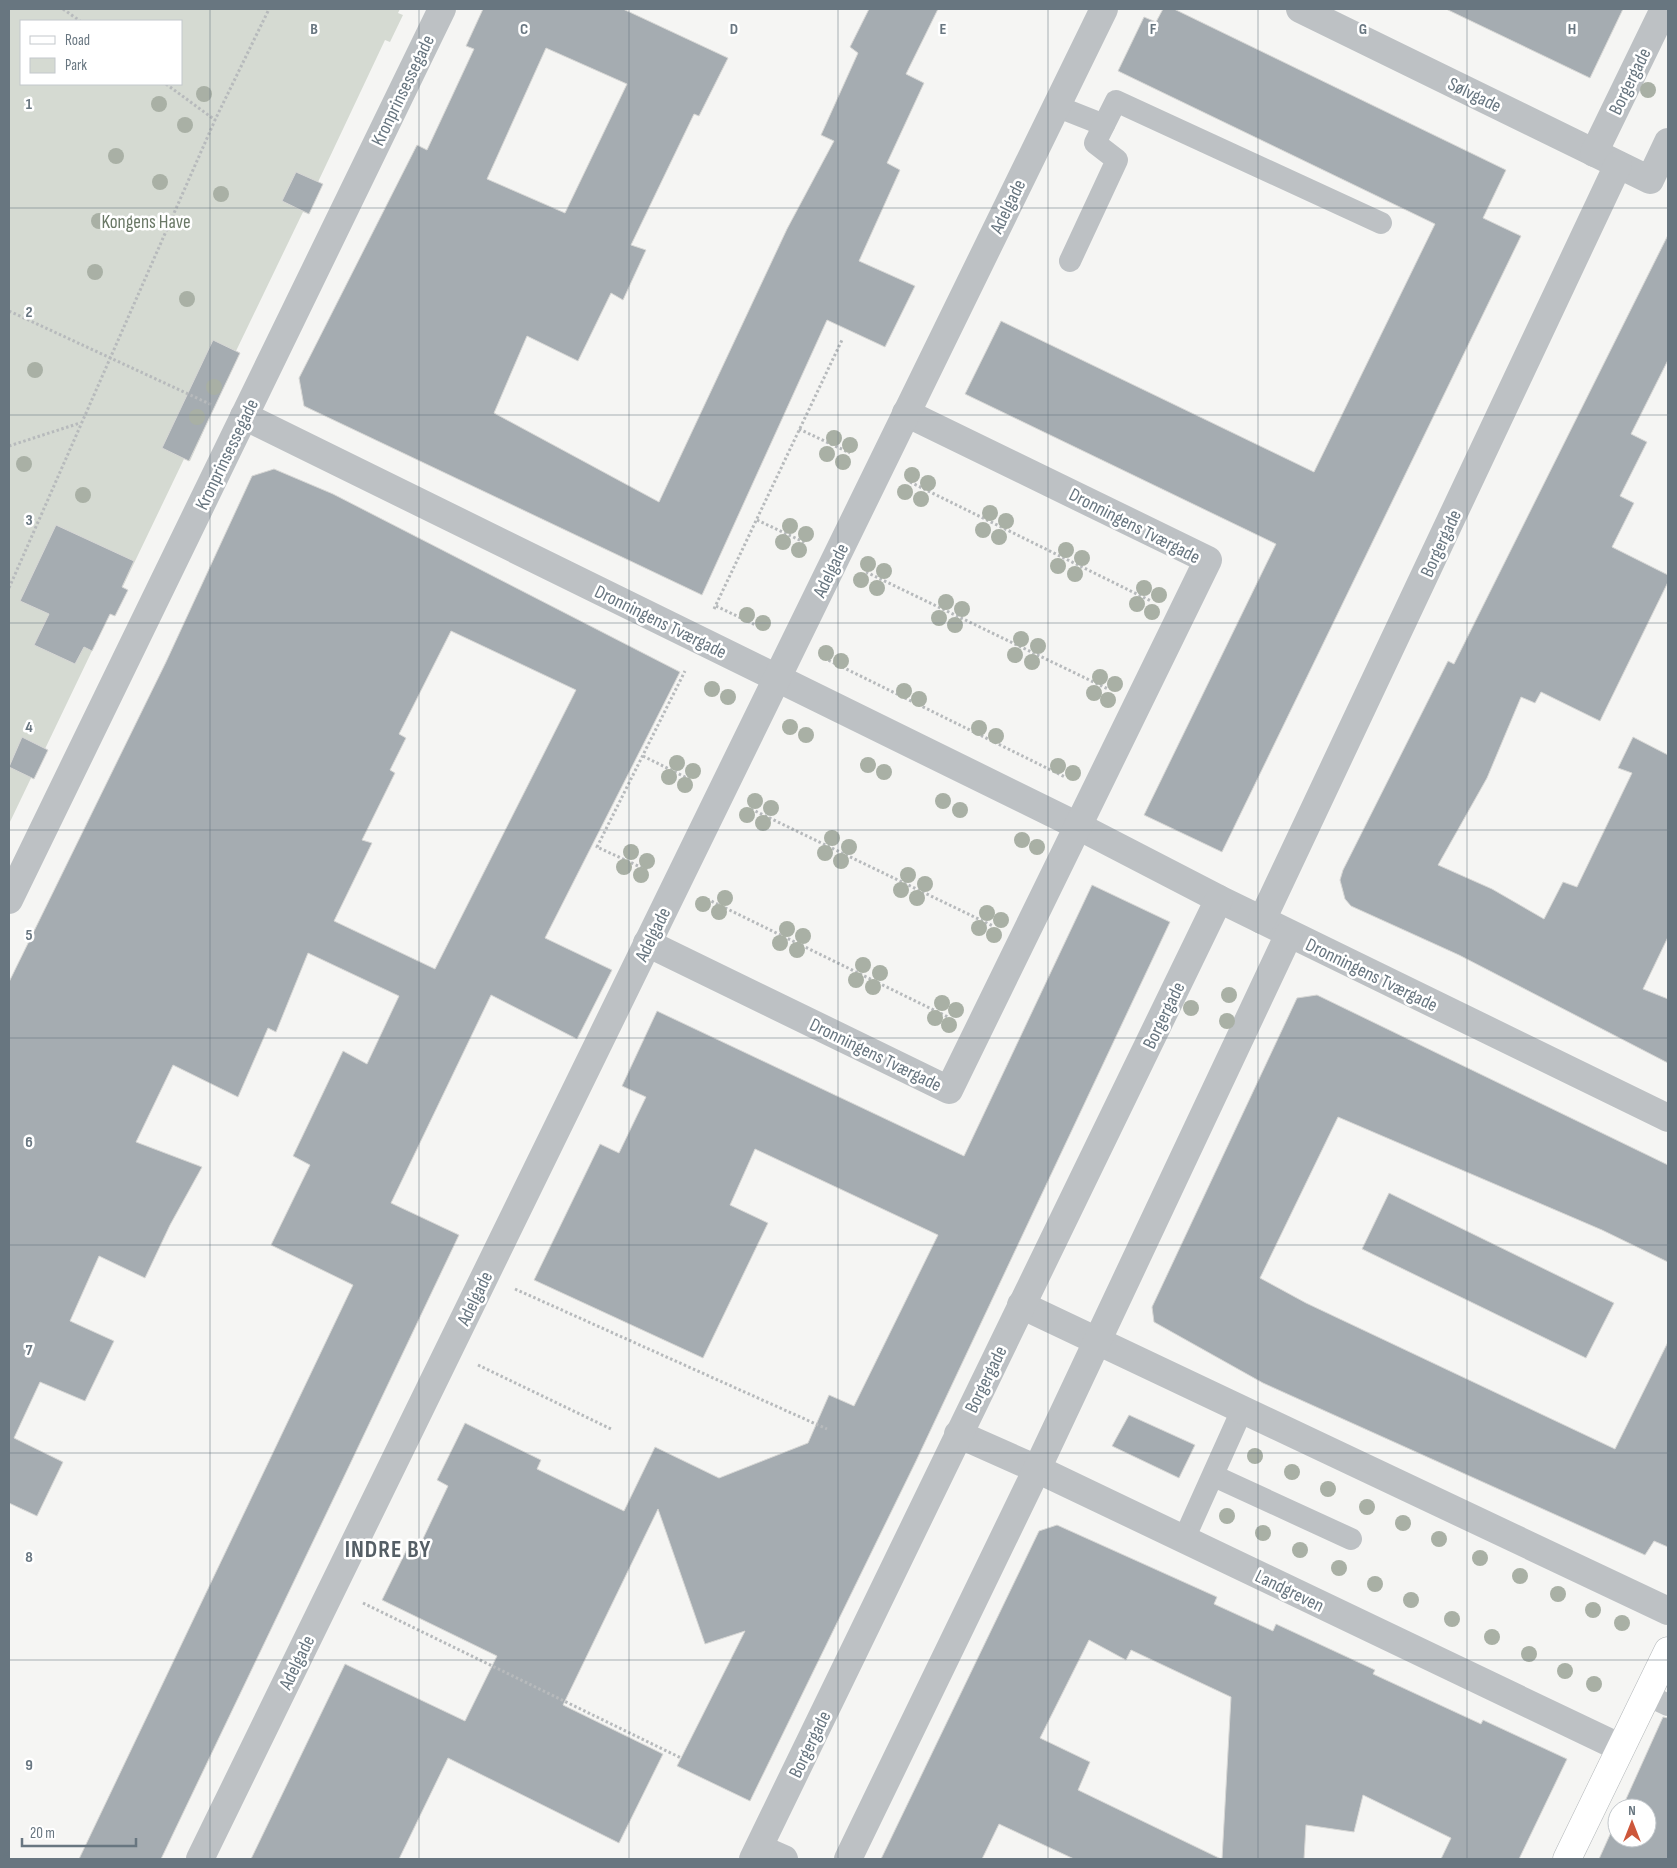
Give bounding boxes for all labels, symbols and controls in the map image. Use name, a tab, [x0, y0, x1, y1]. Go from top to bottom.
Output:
legend	[20, 20, 182, 85]
text: B	[310, 20, 318, 39]
text: C	[520, 20, 528, 39]
text: D	[730, 20, 738, 39]
text: E	[940, 20, 947, 39]
text: F	[1150, 20, 1157, 39]
text: G	[1359, 20, 1367, 39]
text: H	[1568, 20, 1576, 39]
text: Road	[65, 31, 90, 50]
street label: Kronprinsessegade	[367, 32, 440, 150]
street label: Borgergade	[1604, 44, 1656, 119]
text: Park	[65, 56, 87, 75]
street label: Sølvgade	[1444, 73, 1505, 118]
text: 1	[26, 95, 33, 114]
street label: Adelgade	[985, 176, 1031, 238]
park label: Kongens Have	[101, 211, 191, 234]
text: 2	[25, 303, 33, 322]
street label: Kronprinsessegade	[191, 396, 264, 514]
street label: Dronningens Tværgade	[1065, 483, 1204, 569]
street label: Borgergade	[1416, 506, 1467, 581]
text: 3	[25, 511, 33, 530]
street label: Adelgade	[808, 540, 854, 602]
street label: Dronningens Tværgade	[591, 580, 730, 664]
text: 4	[25, 718, 33, 737]
street label: Adelgade	[630, 904, 676, 966]
text: 5	[25, 926, 33, 945]
street label: Dronningens Tværgade	[1302, 933, 1441, 1017]
street label: Borgergade	[1138, 978, 1190, 1053]
street label: Dronningens Tværgade	[806, 1013, 945, 1097]
text: 6	[25, 1133, 33, 1152]
street label: Adelgade	[452, 1268, 498, 1330]
text: 7	[26, 1341, 33, 1360]
street label: Borgergade	[960, 1342, 1012, 1417]
district label: INDRE BY	[345, 1535, 431, 1564]
text: 8	[25, 1548, 33, 1567]
street label: Landgreven	[1251, 1565, 1327, 1618]
street label: Adelgade	[274, 1632, 320, 1694]
street label: Borgergade	[784, 1707, 836, 1782]
text: 9	[25, 1756, 33, 1775]
north arrow	[1607, 1798, 1657, 1848]
text: N	[1628, 1802, 1636, 1819]
scale bar	[22, 1816, 136, 1848]
text: 20 m	[30, 1824, 55, 1843]

